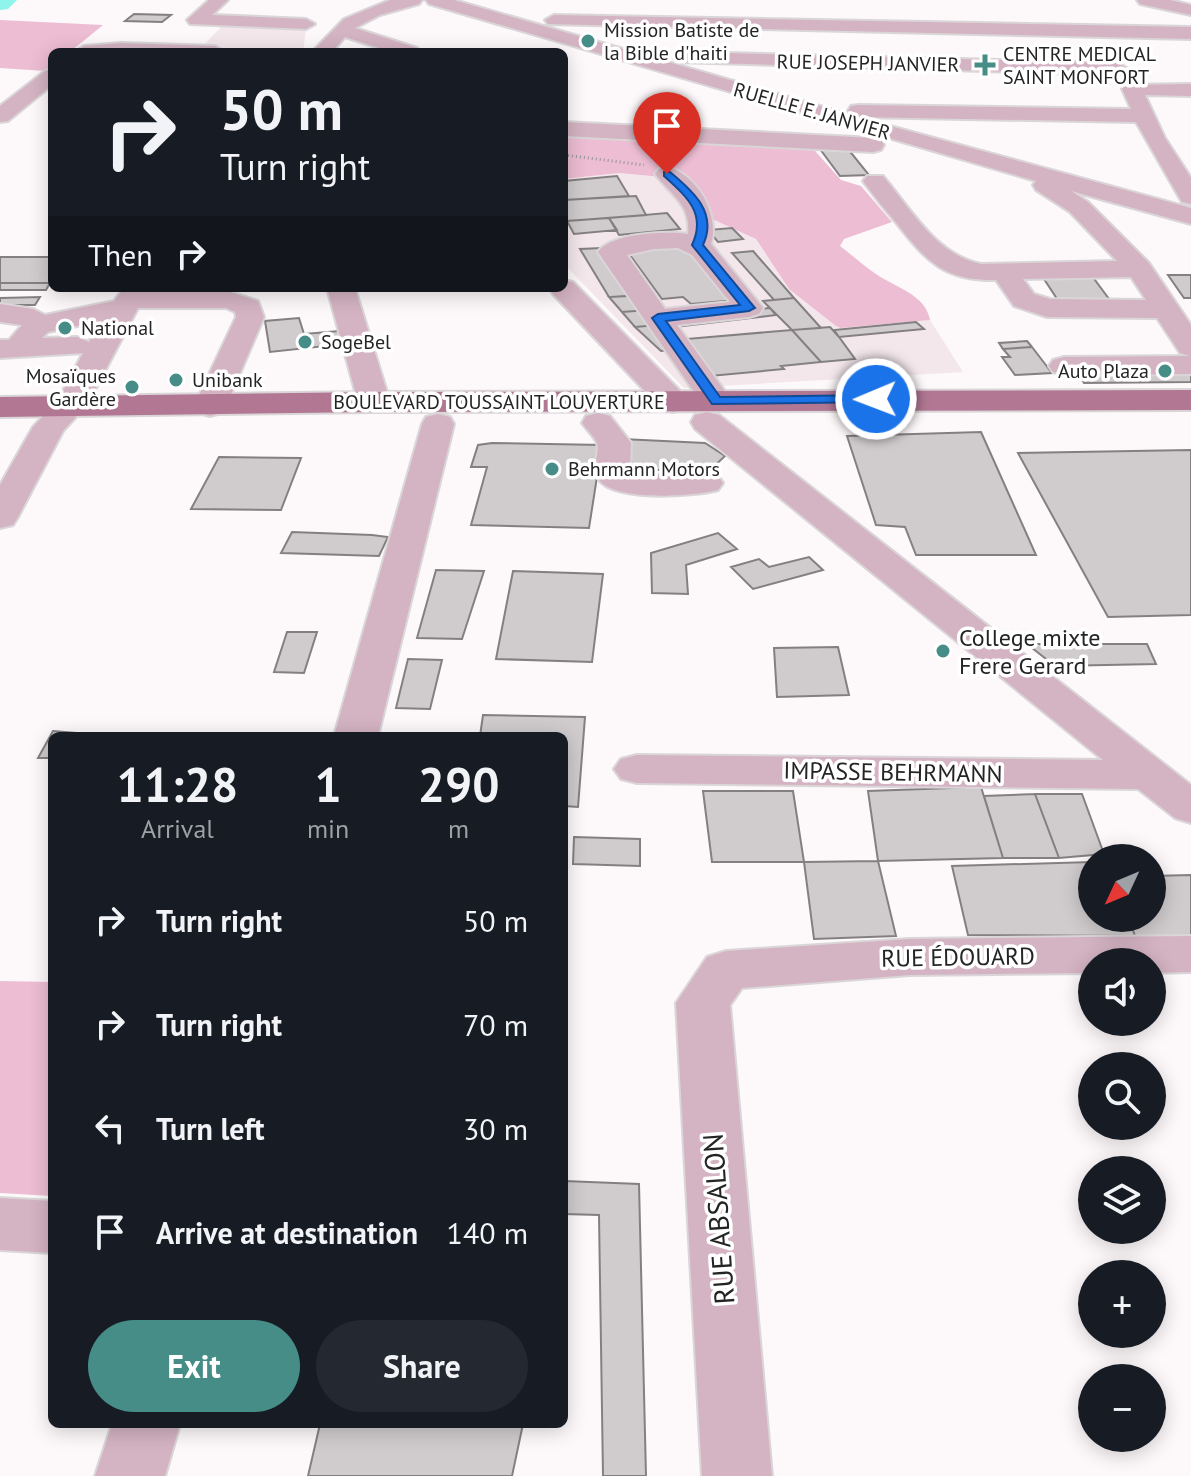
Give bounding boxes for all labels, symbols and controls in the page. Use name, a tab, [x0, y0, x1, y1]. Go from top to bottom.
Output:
place label: Mission Batiste de la Bible d'haiti	[604, 17, 760, 66]
marker: Mission Batiste de la Bible d'haiti	[579, 32, 597, 50]
place label: CENTRE MEDICAL SAINT MONFORT	[1003, 41, 1156, 90]
street label: RUE JOSEPH JANVIER	[776, 48, 960, 78]
marker: CENTRE MEDICAL SAINT MONFORT	[974, 54, 996, 76]
text: 50 m	[220, 73, 343, 145]
street label: RUELLE E. JANVIER	[731, 76, 894, 146]
icon: right	[88, 80, 192, 184]
pin	[633, 92, 701, 174]
icon: arrive	[645, 104, 689, 148]
text: Turn right	[220, 143, 370, 190]
icon: right	[169, 232, 213, 276]
text: Then	[88, 235, 153, 274]
place label: National	[81, 315, 154, 341]
marker: National	[56, 319, 74, 337]
place label: SogeBel	[321, 329, 391, 355]
marker: SogeBel	[296, 333, 314, 351]
position arrow	[834, 357, 918, 441]
place label: Auto Plaza	[1058, 358, 1149, 384]
marker: Auto Plaza	[1156, 362, 1174, 380]
place label: Mosaïques Gardère	[26, 363, 116, 412]
place label: Unibank	[192, 367, 263, 393]
marker: Unibank	[167, 371, 185, 389]
marker: Mosaïques Gardère	[123, 378, 141, 396]
street label: BOULEVARD TOUSSAINT LOUVERTURE	[333, 389, 665, 415]
place label: Behrmann Motors	[568, 456, 720, 482]
marker: Behrmann Motors	[543, 460, 561, 478]
place label: College mixte Frere Gerard	[959, 622, 1101, 681]
marker: College mixte Frere Gerard	[934, 642, 952, 660]
text: 11:28	[117, 753, 238, 815]
text: 1	[314, 753, 342, 815]
text: 290	[418, 753, 499, 815]
street label: IMPASSE BEHRMANN	[783, 755, 1003, 789]
text: Arrival	[141, 812, 214, 845]
text: min	[307, 812, 349, 845]
text: m	[448, 812, 469, 845]
north arrow	[1078, 844, 1166, 932]
map controls	[1078, 844, 1166, 1452]
icon: right	[88, 898, 132, 942]
text: Turn right	[156, 901, 282, 940]
text: 50 m	[463, 901, 528, 940]
street label: RUE ÉDOUARD	[881, 940, 1035, 974]
button: sound	[1078, 948, 1166, 1036]
icon: right	[88, 1002, 132, 1046]
text: Turn right	[156, 1005, 282, 1044]
text: 70 m	[463, 1005, 528, 1044]
button: search	[1078, 1052, 1166, 1140]
icon: left	[88, 1106, 132, 1150]
text: Turn left	[156, 1109, 264, 1148]
text: 30 m	[463, 1109, 528, 1148]
street label: RUE ABSALON	[694, 1132, 742, 1306]
button: layers	[1078, 1156, 1166, 1244]
icon: arrive	[88, 1210, 132, 1254]
text: Arrive at destination	[156, 1213, 418, 1252]
text: 140 m	[447, 1213, 528, 1252]
button: +	[1078, 1260, 1166, 1348]
button: Exit	[88, 1320, 300, 1412]
button: Share	[316, 1320, 528, 1412]
button: −	[1078, 1364, 1166, 1452]

